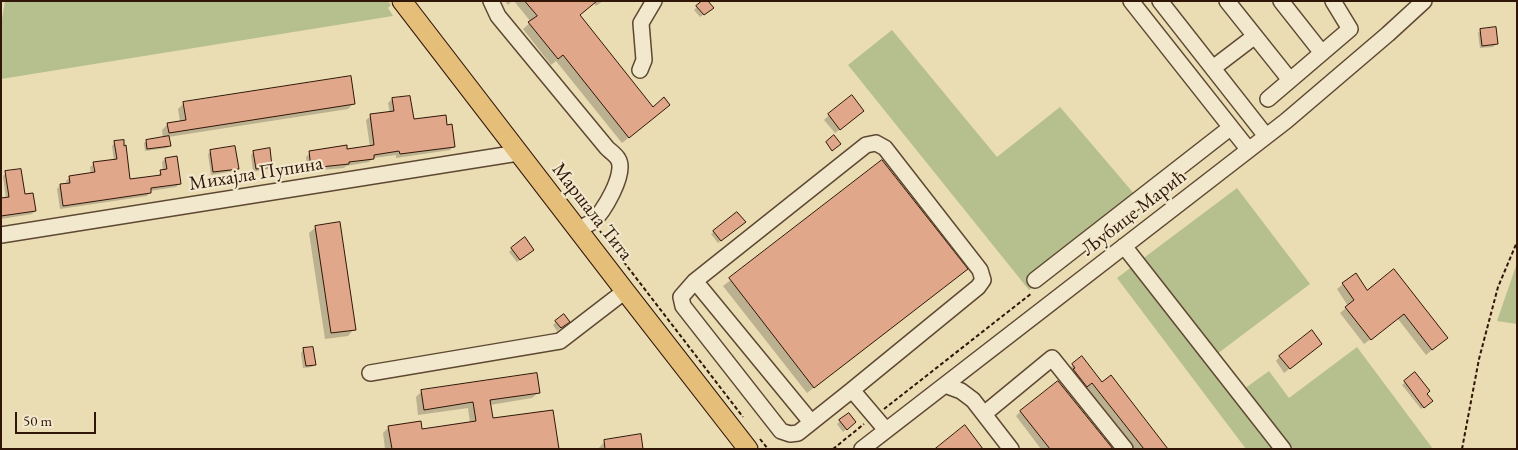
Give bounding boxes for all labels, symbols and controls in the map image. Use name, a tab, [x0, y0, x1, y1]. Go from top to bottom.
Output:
street label: Михајла Пупина	[187, 152, 325, 196]
street label: Маршала Тита	[546, 158, 638, 266]
street label: Љубице Марић	[1077, 165, 1191, 261]
scale bar	[18, 402, 99, 434]
text: 50 m	[23, 411, 52, 430]

